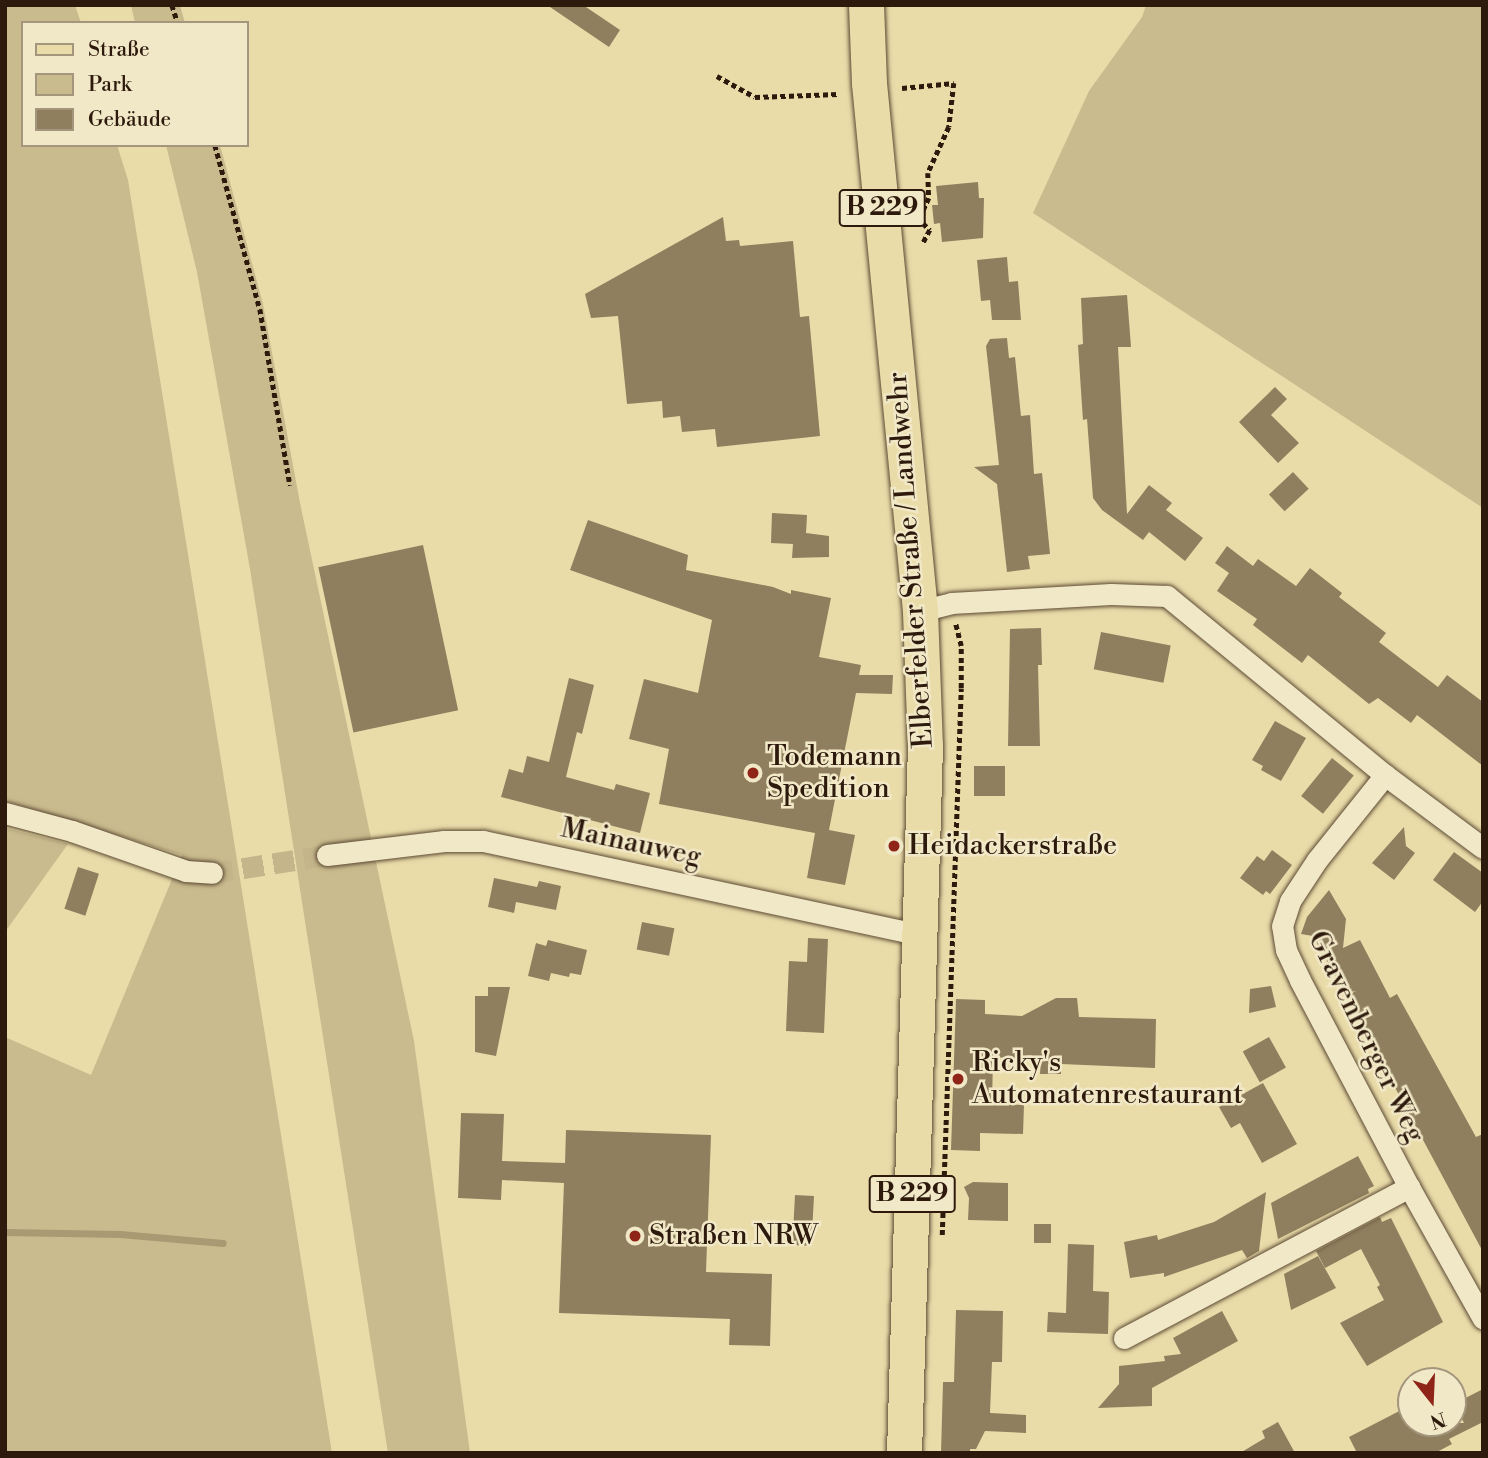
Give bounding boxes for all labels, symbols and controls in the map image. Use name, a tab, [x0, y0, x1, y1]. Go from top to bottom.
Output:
legend	[21, 21, 248, 147]
text: Straße	[88, 37, 150, 63]
text: Park	[88, 72, 132, 98]
text: Gebäude	[88, 107, 171, 133]
road number: B 229	[838, 186, 926, 230]
street label: Elberfelder Straße / Landwehr	[881, 371, 941, 749]
place label: Todemann Spedition	[767, 740, 902, 806]
marker: Todemann Spedition	[745, 765, 761, 781]
street label: Mainauweg	[558, 812, 704, 874]
place label: Heidackerstraße	[908, 829, 1117, 863]
marker: Heidackerstraße	[886, 838, 902, 854]
street label: Gravenberger Weg	[1300, 926, 1432, 1148]
place label: Ricky's Automatenrestaurant	[972, 1046, 1243, 1112]
marker: Ricky's Automatenrestaurant	[950, 1071, 966, 1087]
road number: B 229	[868, 1172, 956, 1217]
place label: Straßen NRW	[649, 1219, 818, 1253]
marker: Straßen NRW	[627, 1228, 643, 1244]
north arrow	[1397, 1367, 1467, 1437]
text: N	[1427, 1406, 1449, 1434]

